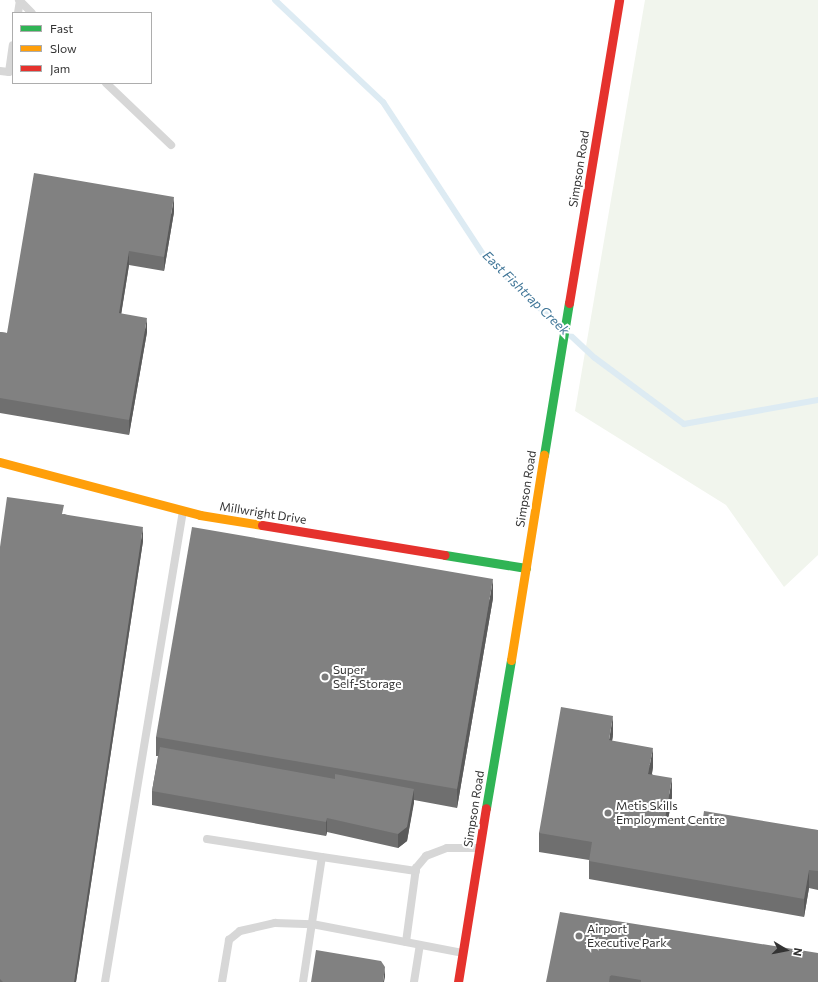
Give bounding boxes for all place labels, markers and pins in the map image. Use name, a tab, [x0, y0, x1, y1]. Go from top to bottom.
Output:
place label: Super Self-Storage	[333, 663, 402, 691]
marker: Super Self-Storage	[320, 672, 330, 682]
place label: Metis Skills Employment Centre	[616, 799, 725, 827]
marker: Metis Skills Employment Centre	[603, 808, 613, 818]
place label: Airport Executive Park	[587, 922, 667, 950]
marker: Airport Executive Park	[574, 931, 584, 941]

